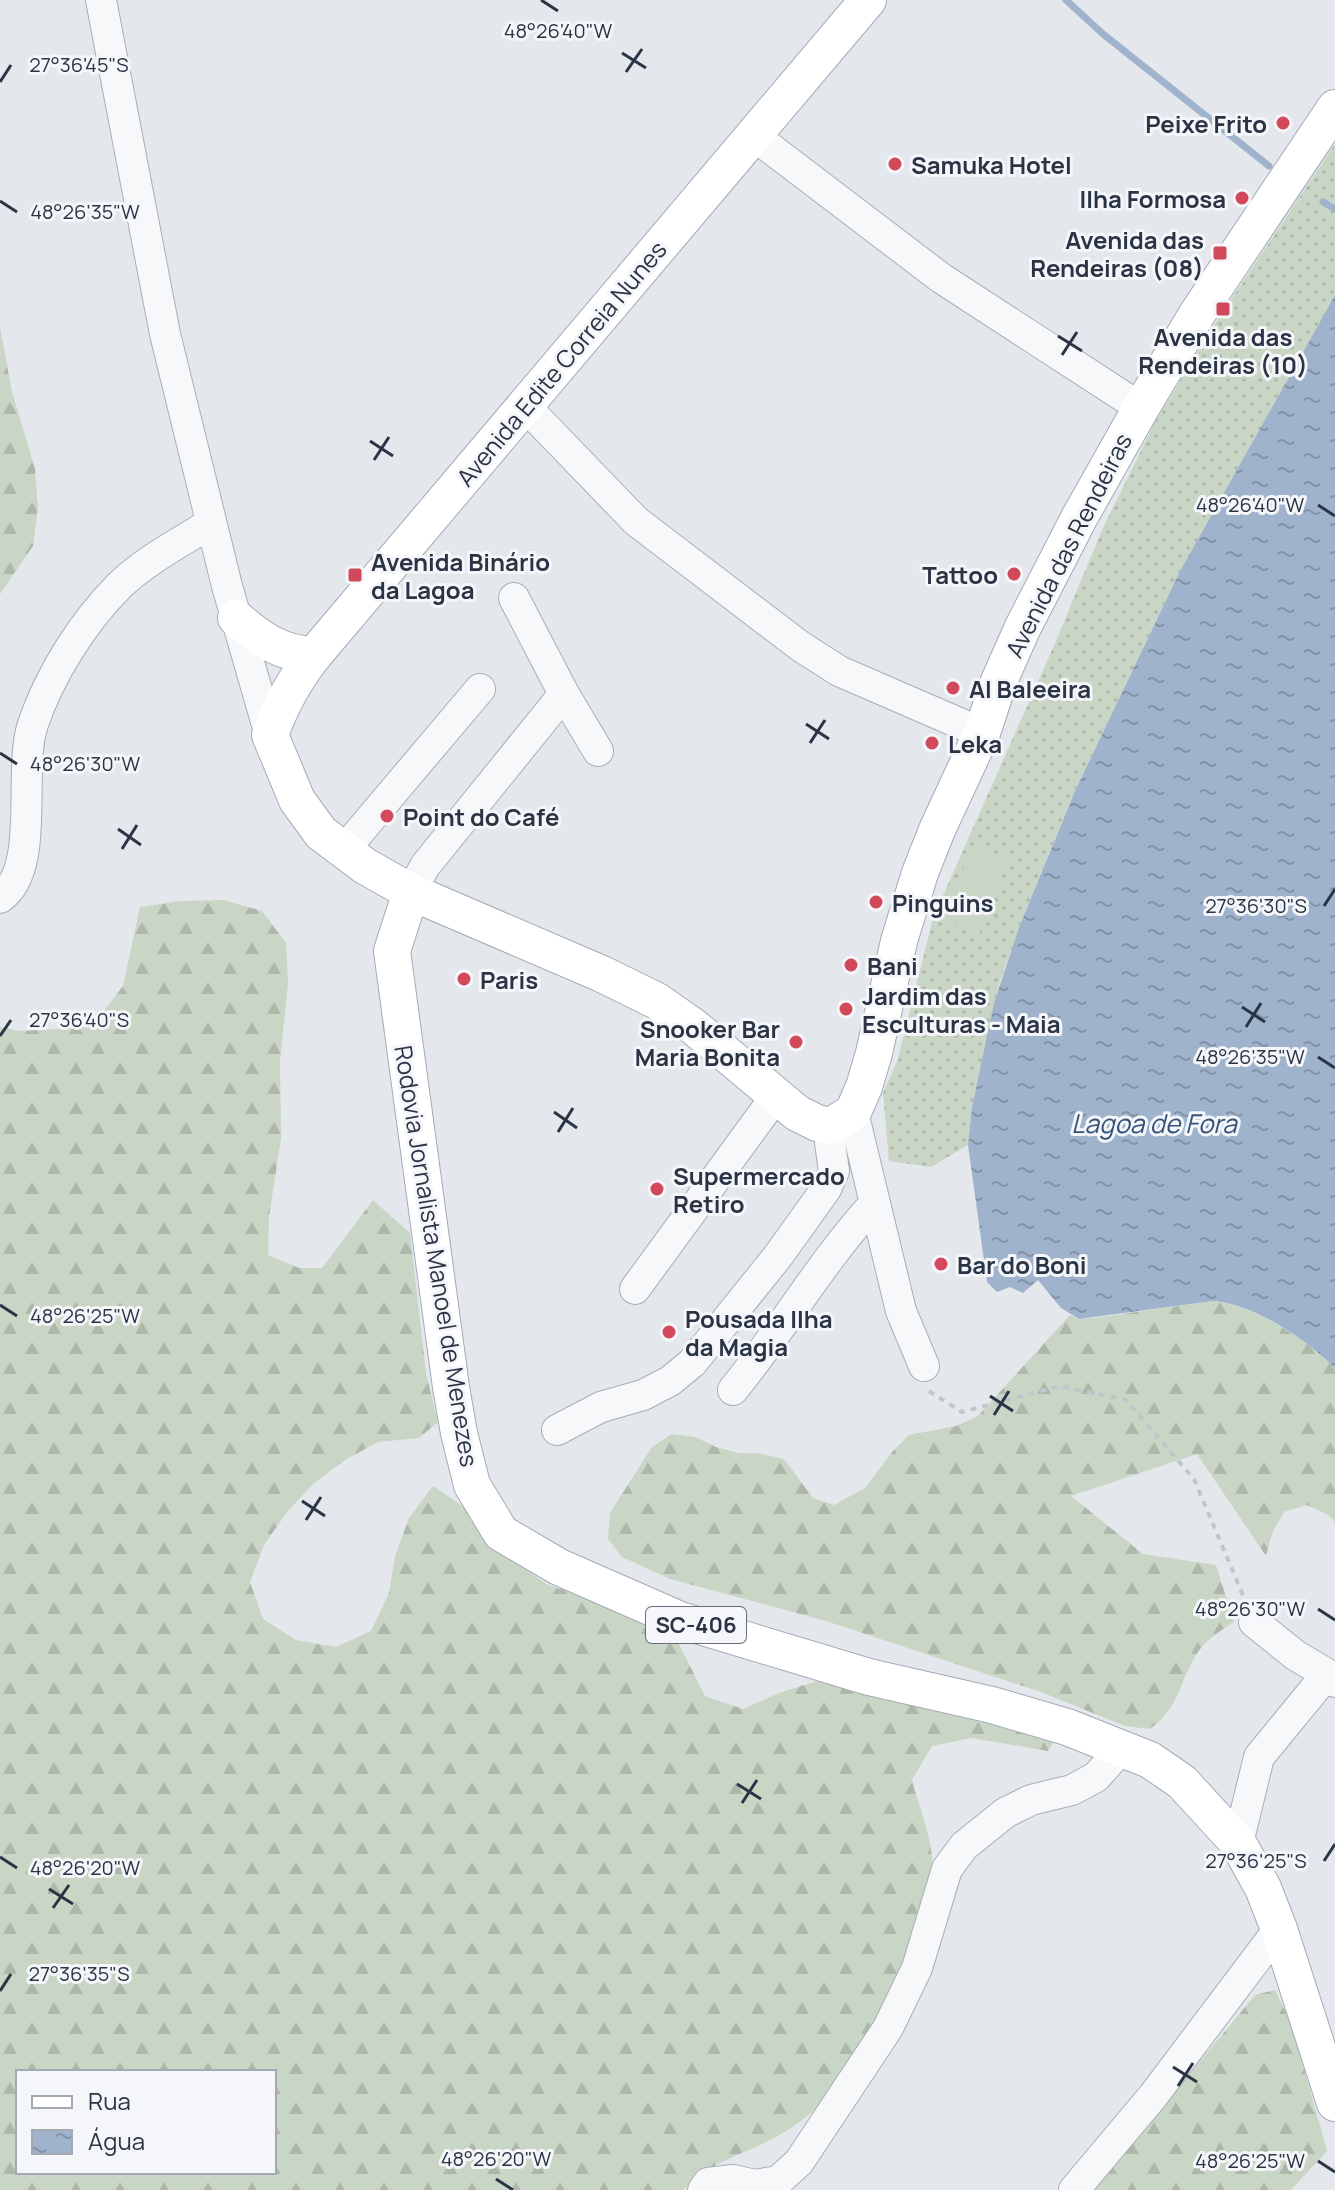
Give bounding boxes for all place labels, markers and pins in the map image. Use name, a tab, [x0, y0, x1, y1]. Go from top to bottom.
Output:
place label: Peixe Frito	[1145, 107, 1267, 140]
marker: Peixe Frito	[1274, 114, 1292, 132]
place label: Samuka Hotel	[911, 148, 1072, 181]
marker: Samuka Hotel	[886, 155, 904, 173]
place label: Ilha Formosa	[1080, 182, 1226, 215]
marker: Ilha Formosa	[1233, 189, 1251, 207]
place label: Avenida das Rendeiras (08)	[1030, 223, 1204, 284]
marker: Avenida das Rendeiras (08)	[1211, 244, 1229, 262]
marker: Avenida das Rendeiras (10)	[1214, 300, 1232, 318]
place label: Avenida das Rendeiras (10)	[1138, 320, 1308, 381]
place label: Avenida Binário da Lagoa	[371, 545, 550, 606]
place label: Tattoo	[922, 558, 998, 591]
marker: Tattoo	[1005, 565, 1023, 583]
marker: Avenida Binário da Lagoa	[346, 566, 364, 584]
place label: Al Baleeira	[969, 672, 1091, 705]
marker: Al Baleeira	[944, 679, 962, 697]
place label: Leka	[948, 727, 1002, 760]
marker: Leka	[923, 734, 941, 752]
place label: Point do Café	[403, 800, 559, 833]
marker: Point do Café	[378, 807, 396, 825]
place label: Pinguins	[892, 886, 994, 919]
marker: Pinguins	[867, 893, 885, 911]
place label: Bani	[867, 949, 918, 982]
marker: Bani	[842, 956, 860, 974]
place label: Paris	[480, 963, 538, 996]
marker: Paris	[455, 970, 473, 988]
place label: Jardim das Esculturas - Maia	[862, 979, 1061, 1040]
marker: Jardim das Esculturas - Maia	[837, 1000, 855, 1018]
place label: Snooker Bar Maria Bonita	[635, 1012, 780, 1073]
marker: Snooker Bar Maria Bonita	[787, 1033, 805, 1051]
place label: Supermercado Retiro	[673, 1159, 845, 1220]
marker: Supermercado Retiro	[648, 1180, 666, 1198]
place label: Bar do Boni	[957, 1248, 1087, 1281]
marker: Bar do Boni	[932, 1255, 950, 1273]
place label: Pousada Ilha da Magia	[685, 1302, 833, 1363]
marker: Pousada Ilha da Magia	[660, 1323, 678, 1341]

